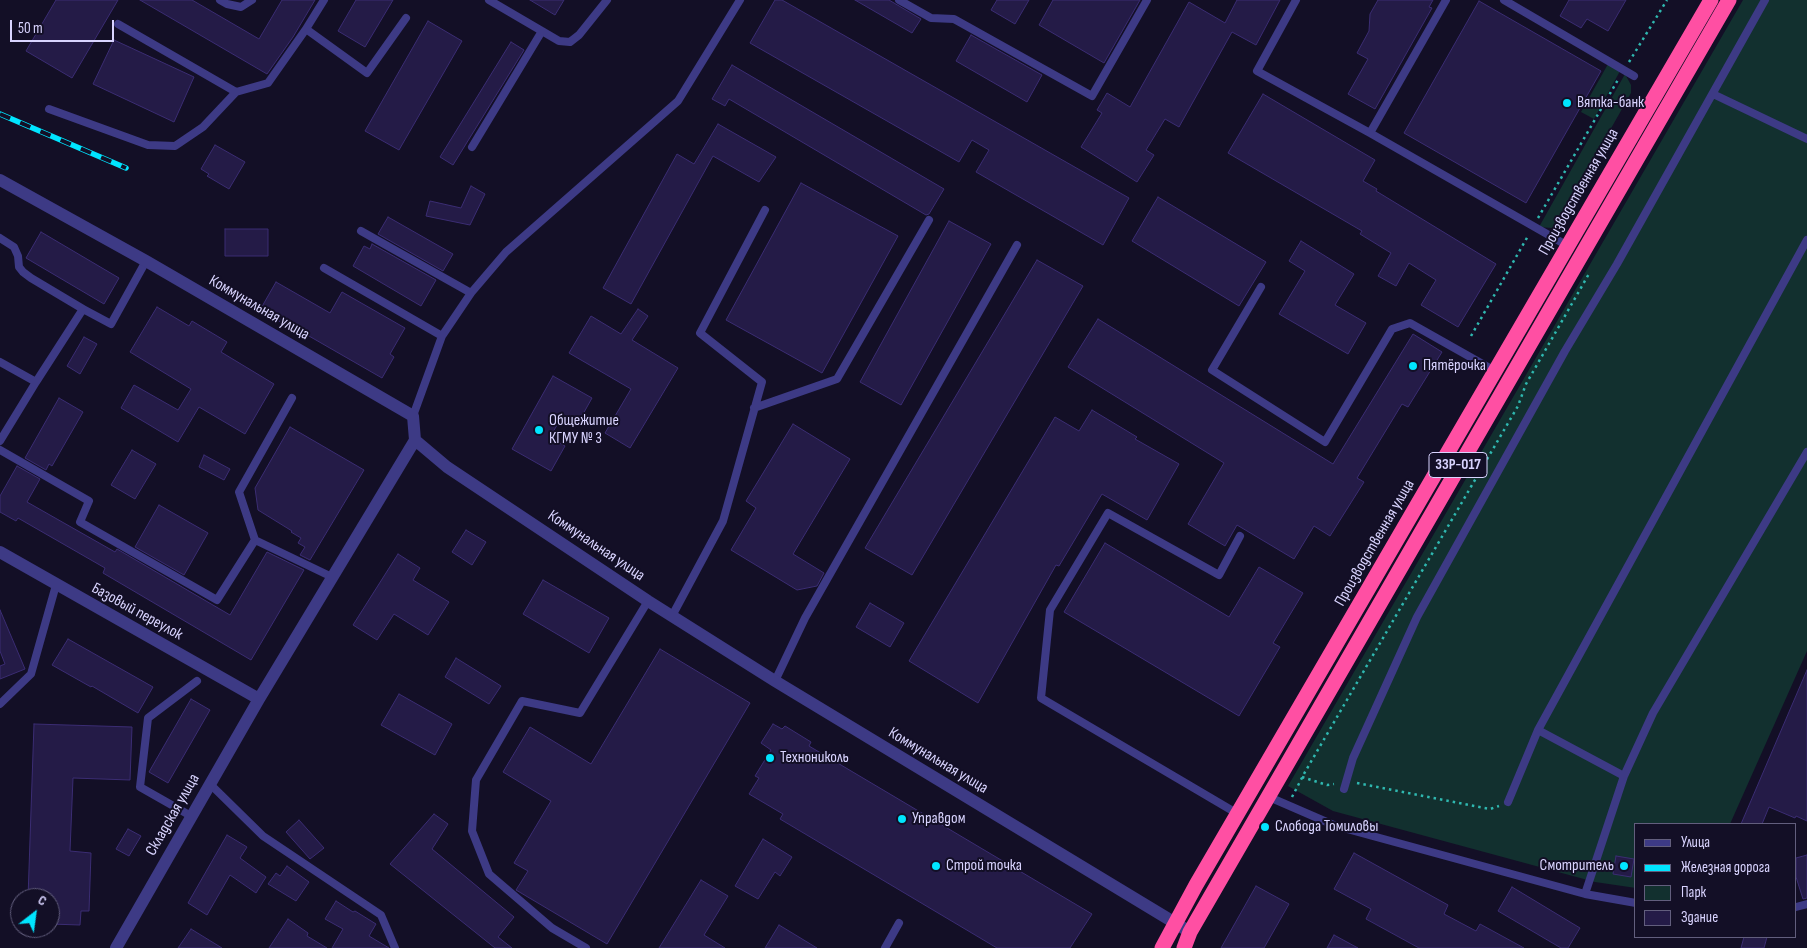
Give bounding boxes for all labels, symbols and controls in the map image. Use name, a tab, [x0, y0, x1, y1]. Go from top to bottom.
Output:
scale bar	[12, 10, 116, 42]
text: 50 m	[18, 19, 43, 38]
place label: Вятка-банк	[1577, 93, 1644, 113]
marker: Вятка-банк	[1561, 97, 1573, 109]
street label: Производственная улица	[1535, 125, 1623, 259]
street label: Коммунальная улица	[205, 271, 313, 345]
place label: Пятёрочка	[1423, 356, 1486, 376]
marker: Пятёрочка	[1407, 360, 1419, 372]
place label: Общежитие КГМУ № 3	[549, 411, 619, 449]
marker: Общежитие КГМУ № 3	[533, 424, 545, 436]
road number: 33Р-017	[1429, 452, 1487, 478]
street label: Производственная улица	[1331, 476, 1419, 610]
street label: Коммунальная улица	[544, 506, 648, 586]
street label: Базовый переулок	[88, 579, 186, 645]
street label: Коммунальная улица	[885, 724, 991, 798]
place label: Технониколь	[780, 748, 849, 768]
marker: Технониколь	[764, 752, 776, 764]
street label: Складская улица	[142, 771, 204, 859]
place label: Управдом	[912, 809, 965, 829]
marker: Управдом	[896, 813, 908, 825]
place label: Слобода Томиловы	[1275, 817, 1378, 837]
marker: Слобода Томиловы	[1259, 821, 1271, 833]
legend	[1634, 823, 1797, 938]
text: Улица	[1681, 833, 1710, 852]
place label: Строй точка	[946, 856, 1022, 876]
place label: Смотритель	[1540, 856, 1614, 876]
text: Железная дорога	[1681, 858, 1770, 877]
marker: Строй точка	[930, 860, 942, 872]
marker: Смотритель	[1618, 860, 1630, 872]
text: Парк	[1681, 883, 1706, 902]
north arrow	[10, 888, 60, 938]
text: С	[35, 891, 50, 910]
text: Здание	[1681, 908, 1718, 927]

